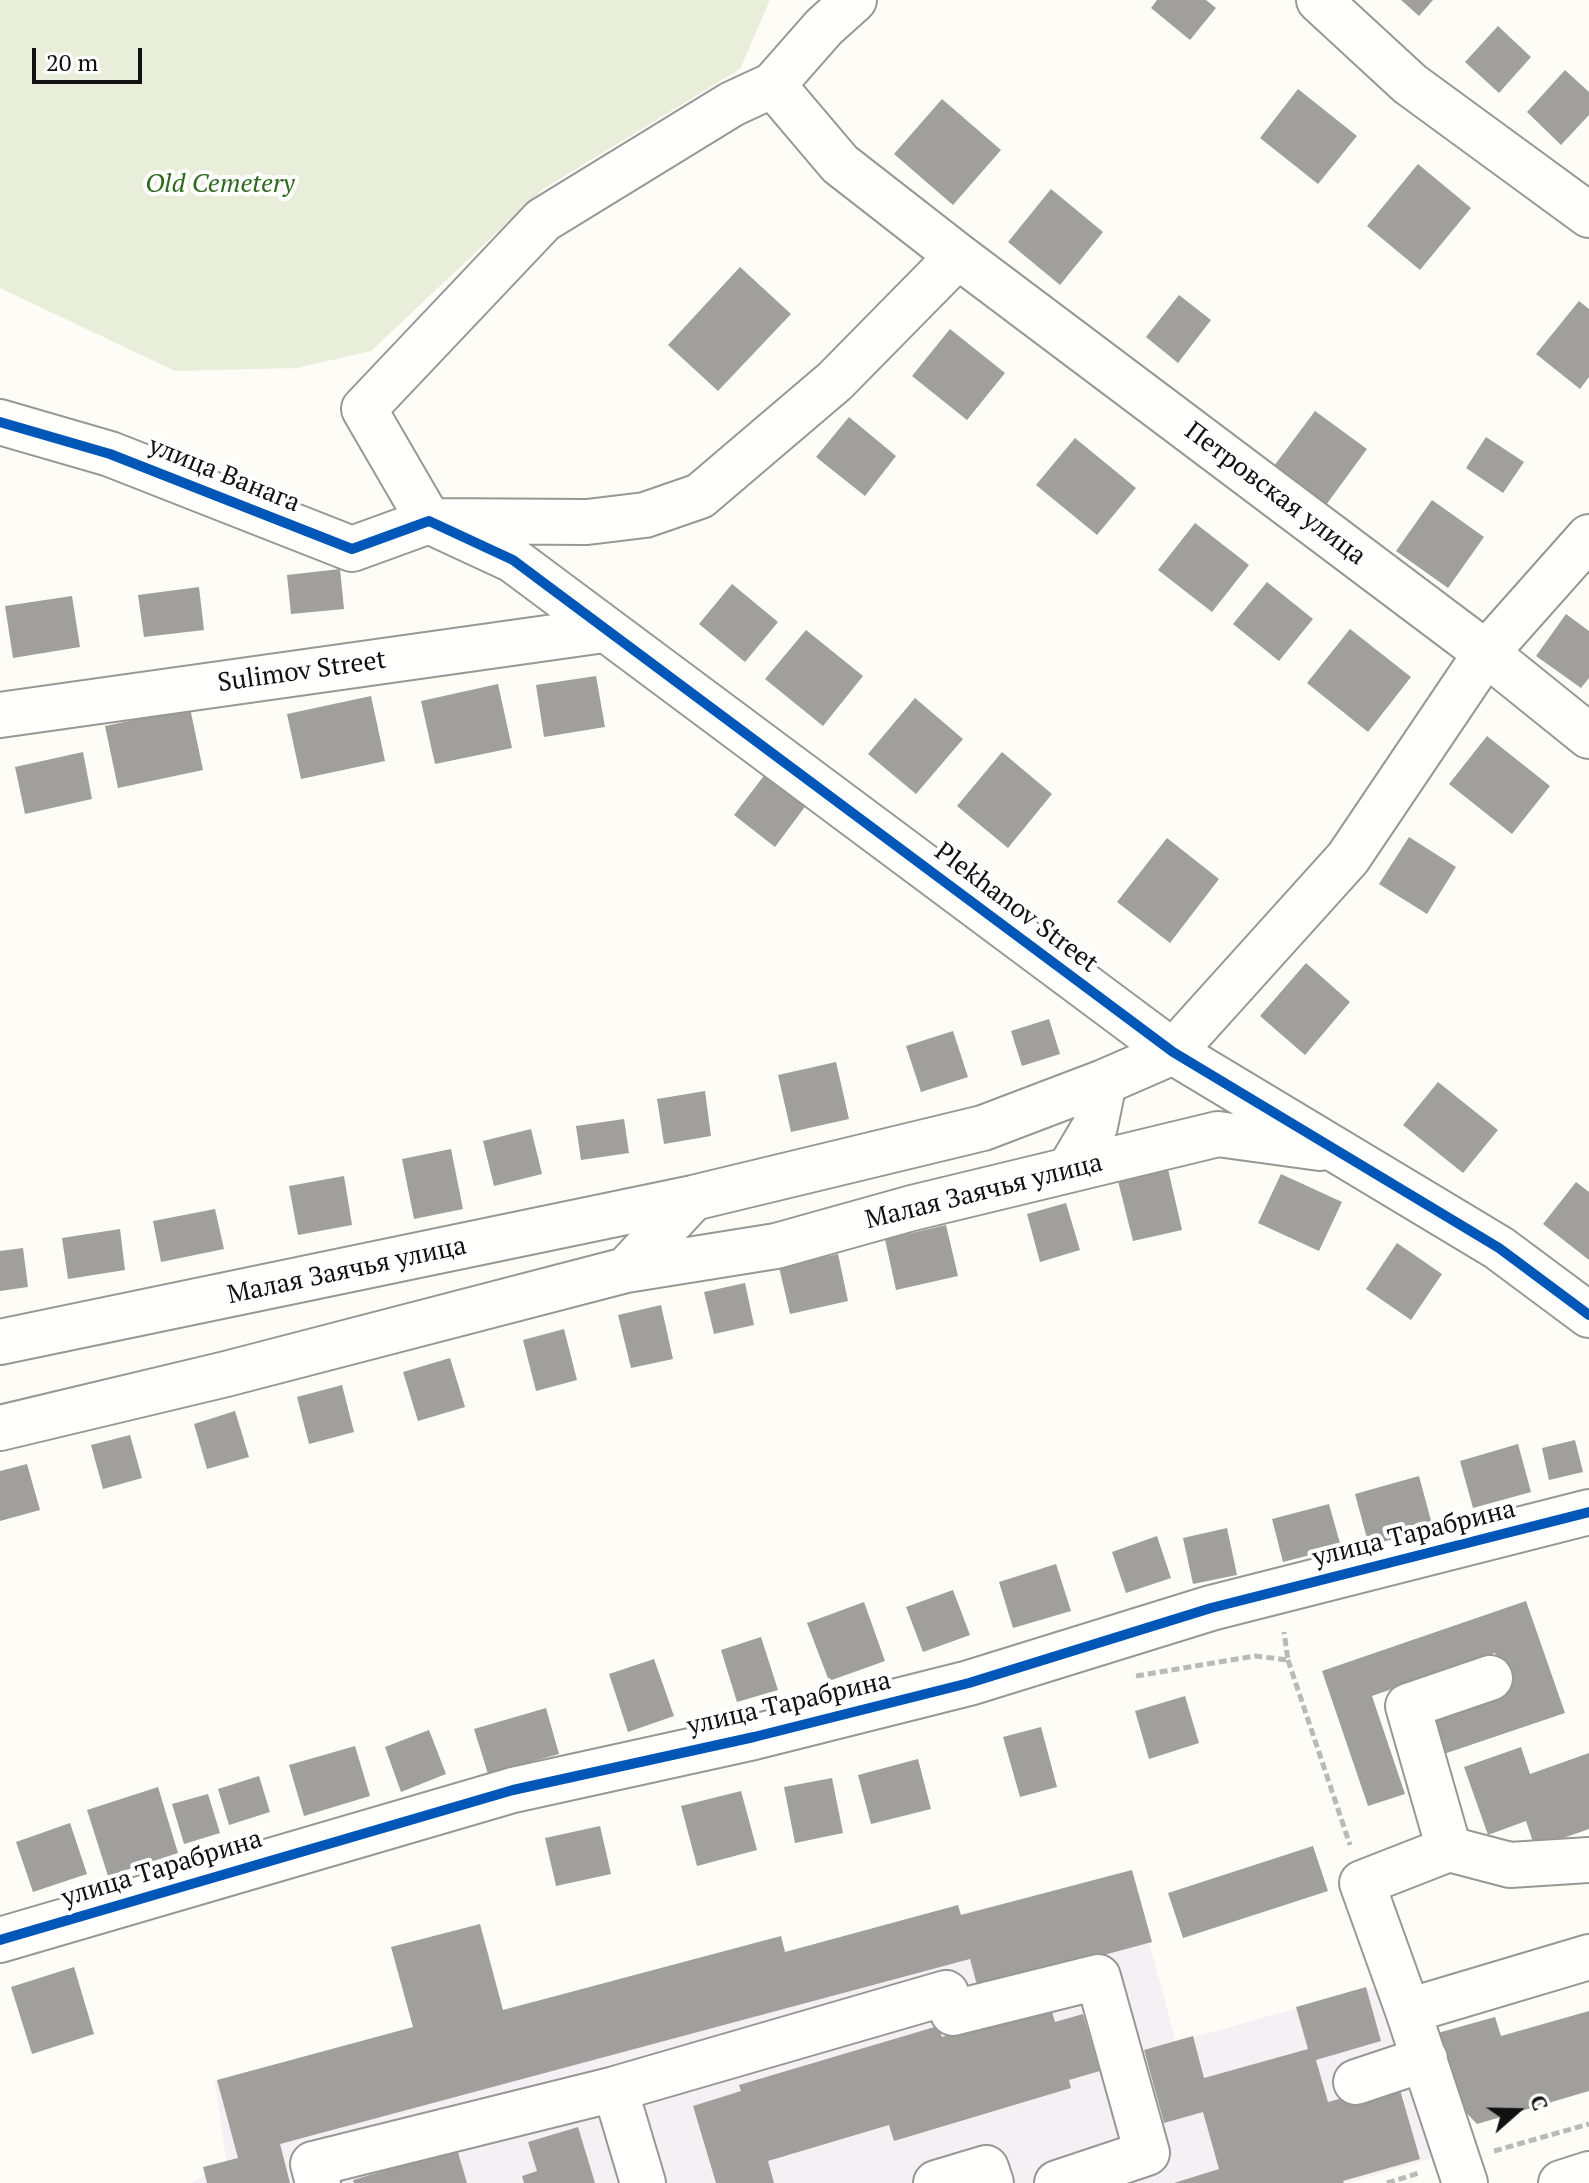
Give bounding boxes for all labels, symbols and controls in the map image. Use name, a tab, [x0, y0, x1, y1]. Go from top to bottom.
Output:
scale bar	[36, 32, 146, 82]
text: 20 m	[46, 46, 98, 78]
park label: Old Cemetery	[145, 169, 295, 201]
street label: Петровская улица	[1178, 416, 1372, 572]
street label: улица Ванага	[144, 430, 304, 520]
street label: Sulimov Street	[216, 645, 388, 699]
street label: Plekhanov Street	[928, 836, 1104, 980]
street label: Малая Заячья улица	[862, 1147, 1106, 1237]
street label: Малая Заячья улица	[225, 1230, 469, 1312]
street label: улица Тарабрина	[1309, 1494, 1519, 1574]
street label: улица Тарабрина	[684, 1665, 894, 1743]
street label: улица Тарабрина	[58, 1824, 266, 1914]
north arrow	[1477, 2071, 1557, 2151]
text: С	[1524, 2091, 1556, 2114]

